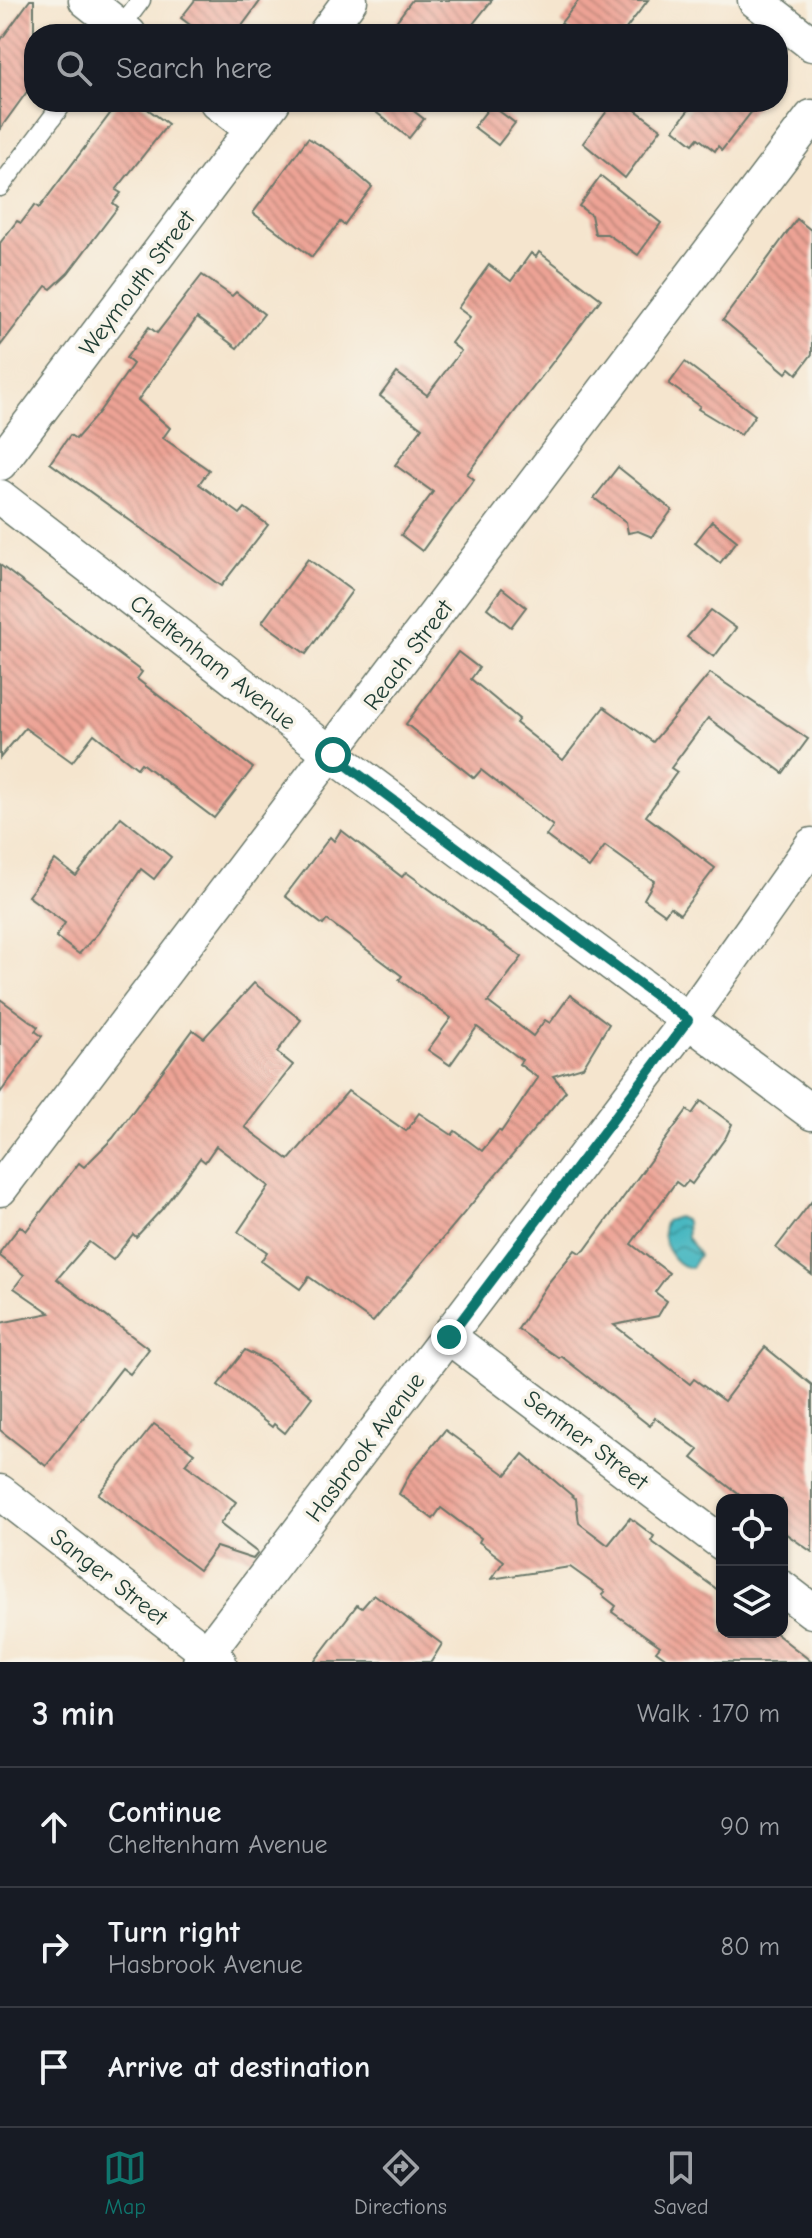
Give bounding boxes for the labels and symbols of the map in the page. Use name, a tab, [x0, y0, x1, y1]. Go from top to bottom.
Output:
street label: Weymouth Street	[73, 204, 201, 361]
street label: Cheltenham Avenue	[125, 589, 301, 735]
street label: Reach Street	[357, 593, 459, 716]
route start	[315, 737, 351, 773]
route end	[431, 1319, 467, 1355]
street label: Hasbrook Avenue	[300, 1367, 430, 1527]
street label: Sentner Street	[518, 1384, 655, 1497]
street label: Sanger Street	[45, 1522, 174, 1632]

